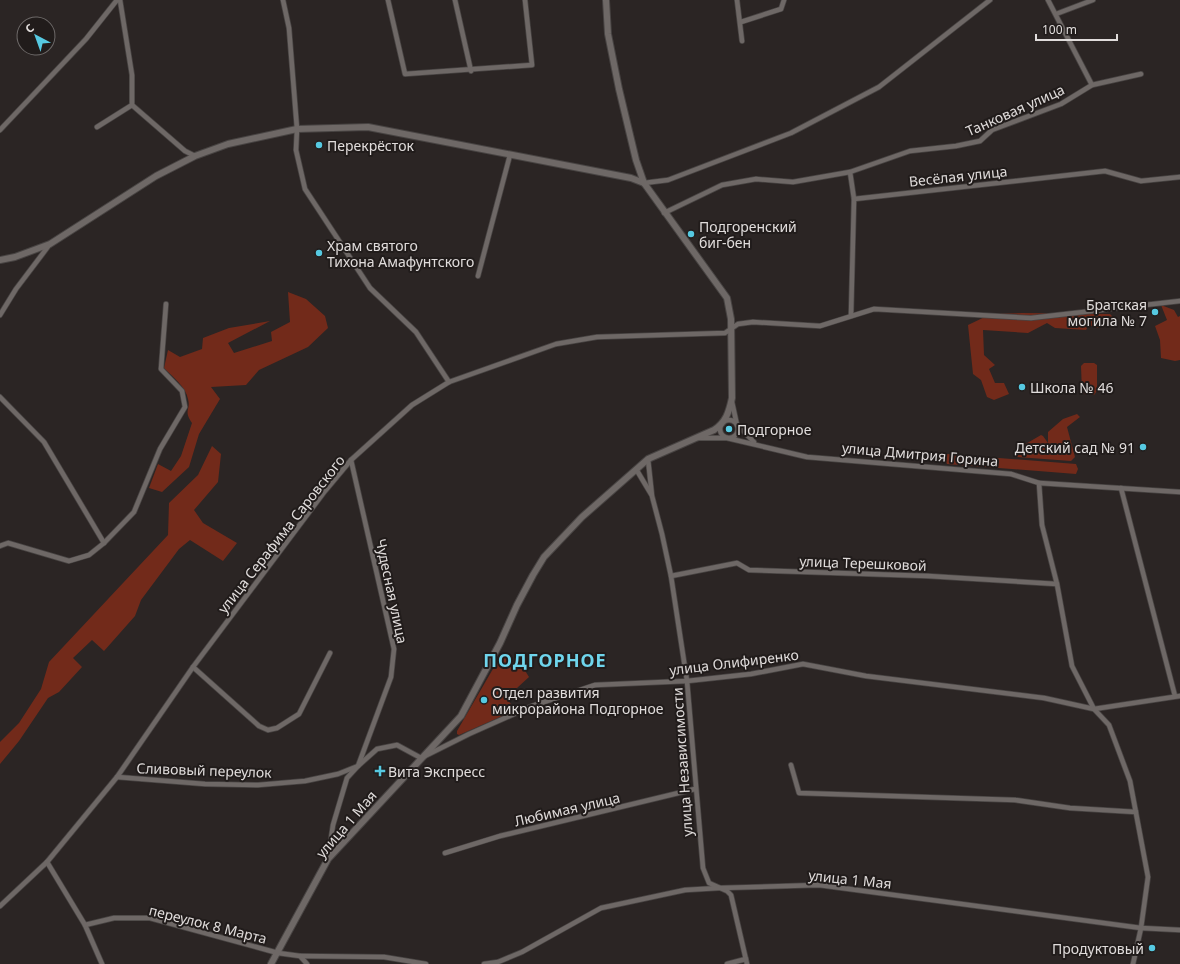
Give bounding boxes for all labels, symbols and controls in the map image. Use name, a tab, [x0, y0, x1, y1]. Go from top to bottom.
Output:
north arrow	[16, 16, 56, 56]
scale bar	[1036, 16, 1117, 42]
text: С	[22, 20, 37, 36]
text: 100 m	[1042, 21, 1077, 38]
street label: Танковая улица	[963, 80, 1067, 140]
place label: Перекрёсток	[327, 136, 414, 155]
marker: Перекрёсток	[314, 140, 324, 150]
street label: Весёлая улица	[908, 161, 1008, 191]
place label: Подгоренский биг-бен	[699, 217, 797, 252]
marker: Подгоренский биг-бен	[686, 229, 696, 239]
place label: Храм святого Тихона Амафунтского	[327, 236, 474, 271]
marker: Храм святого Тихона Амафунтского	[314, 248, 324, 258]
place label: Братская могила № 7	[1068, 295, 1147, 330]
marker: Братская могила № 7	[1150, 307, 1160, 317]
place label: Школа № 46	[1030, 378, 1114, 397]
marker: Школа № 46	[1017, 382, 1027, 392]
place label: Подгорное	[737, 420, 812, 439]
marker: Подгорное	[724, 424, 734, 434]
street label: улица Дмитрия Горина	[841, 438, 999, 470]
place label: Детский сад № 91	[1015, 438, 1135, 457]
marker: Детский сад № 91	[1138, 442, 1148, 452]
street label: улица Серафима Саровского	[213, 451, 349, 617]
street label: Чудесная улица	[372, 537, 412, 645]
street label: улица Терешковой	[799, 551, 927, 575]
street label: улица Олифиренко	[668, 645, 800, 679]
district label: ПОДГОРНОЕ	[483, 648, 607, 672]
place label: Отдел развития микрорайона Подгорное	[492, 683, 664, 718]
street label: улица Независимости	[667, 687, 697, 837]
marker: Отдел развития микрорайона Подгорное	[479, 695, 489, 705]
street label: Сливовый переулок	[136, 758, 273, 782]
place label: Вита Экспресс	[388, 762, 485, 781]
marker: Вита Экспресс	[375, 766, 385, 776]
street label: улица 1 Мая	[311, 786, 381, 862]
street label: Любимая улица	[512, 788, 622, 830]
street label: улица 1 Мая	[807, 865, 893, 893]
street label: переулок 8 Марта	[147, 900, 269, 948]
place label: Продуктовый	[1052, 939, 1144, 958]
marker: Продуктовый	[1147, 943, 1157, 953]

